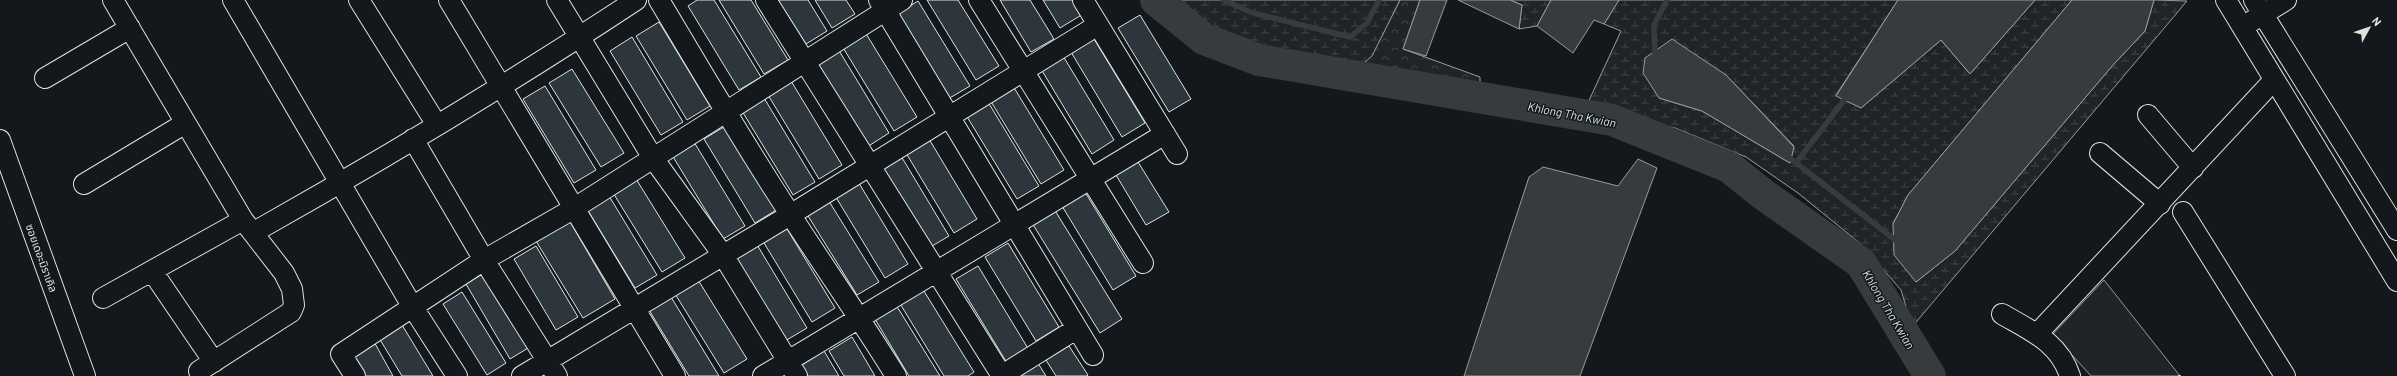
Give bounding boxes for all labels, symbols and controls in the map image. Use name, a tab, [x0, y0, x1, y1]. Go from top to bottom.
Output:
north arrow	[2349, 8, 2389, 48]
text: N	[2370, 14, 2384, 28]
water label: Khlong Tha Kwian	[1527, 99, 1617, 129]
street label: ซอยเดอะมิราเคิล	[24, 222, 60, 294]
water label: Khlong Tha Kwian	[1860, 267, 1918, 351]

